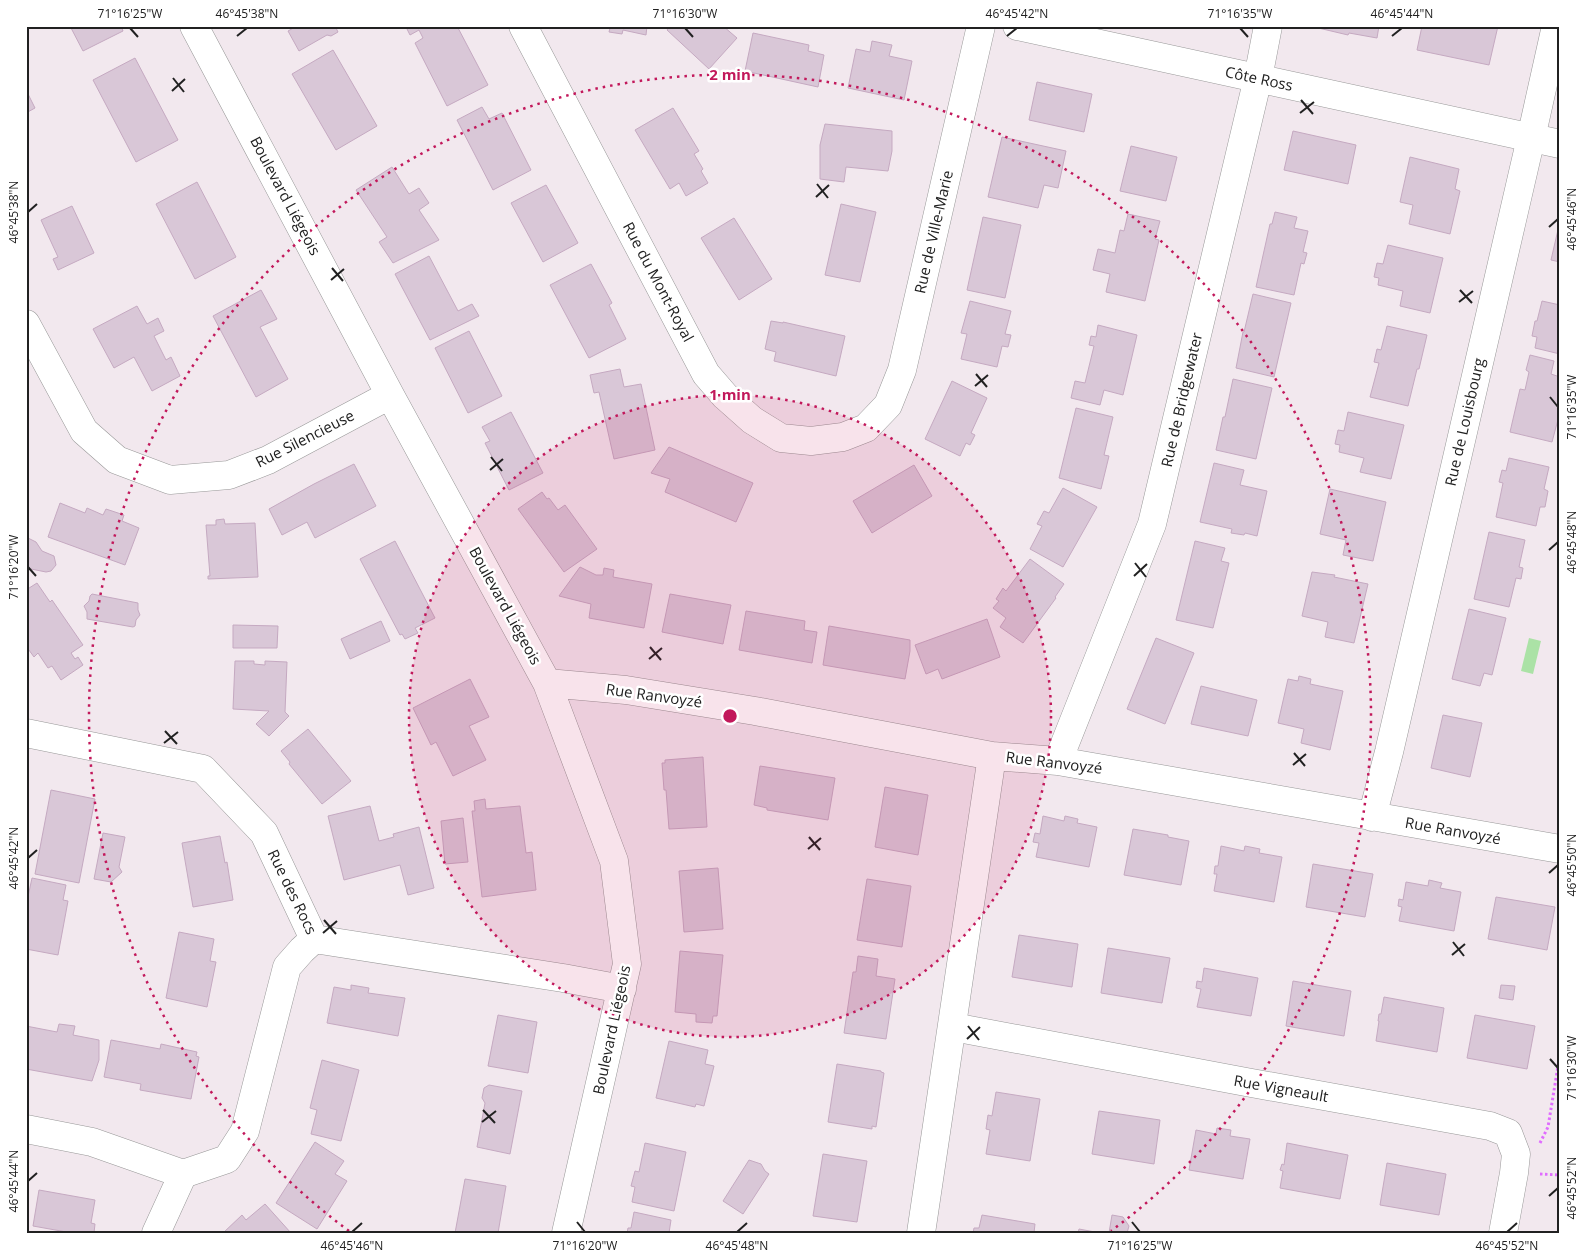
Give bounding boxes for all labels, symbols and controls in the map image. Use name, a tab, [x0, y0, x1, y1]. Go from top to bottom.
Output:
text: 71°16'25"W	[98, 5, 162, 22]
text: 46°45'38"N	[216, 5, 278, 22]
text: 71°16'30"W	[653, 5, 717, 22]
text: 46°45'42"N	[986, 5, 1048, 22]
text: 71°16'35"W	[1208, 5, 1272, 22]
text: 46°45'44"N	[1371, 5, 1433, 22]
street label: Côte Ross	[1224, 61, 1295, 95]
text: 2 min	[709, 64, 751, 84]
street label: Boulevard Liégeois	[246, 133, 326, 258]
street label: Rue de Ville-Marie	[909, 168, 957, 295]
text: 46°45'38"N	[5, 181, 22, 243]
text: 46°45'46"N	[1563, 188, 1580, 250]
street label: Rue du Mont-Royal	[619, 218, 699, 345]
street label: Rue de Bridgewater	[1156, 331, 1206, 469]
street label: Rue de Louisbourg	[1440, 356, 1488, 488]
text: 71°16'35"W	[1563, 375, 1580, 439]
text: 1 min	[709, 384, 751, 404]
street label: Rue Silencieuse	[252, 405, 357, 472]
text: 46°45'48"N	[1563, 511, 1580, 573]
text: 71°16'20"W	[5, 535, 22, 599]
street label: Boulevard Liégeois	[465, 543, 547, 668]
street label: Rue Ranvoyzé	[605, 678, 704, 712]
centre of rings	[721, 707, 739, 725]
street label: Rue Ranvoyzé	[1005, 746, 1104, 778]
street label: Rue Ranvoyzé	[1404, 812, 1503, 848]
text: 46°45'42"N	[5, 827, 22, 889]
text: 46°45'50"N	[1563, 834, 1580, 896]
street label: Rue des Rocs	[264, 846, 322, 937]
street label: Boulevard Liégeois	[588, 963, 634, 1096]
text: 71°16'30"W	[1563, 1036, 1580, 1100]
street label: Rue Vigneault	[1232, 1070, 1330, 1106]
text: 46°45'44"N	[5, 1150, 22, 1212]
text: 46°45'52"N	[1563, 1157, 1580, 1219]
text: 46°45'46"N	[321, 1237, 383, 1254]
text: 71°16'20"W	[553, 1237, 617, 1254]
text: 46°45'48"N	[706, 1237, 768, 1254]
text: 71°16'25"W	[1108, 1237, 1172, 1254]
text: 46°45'52"N	[1476, 1237, 1538, 1254]

